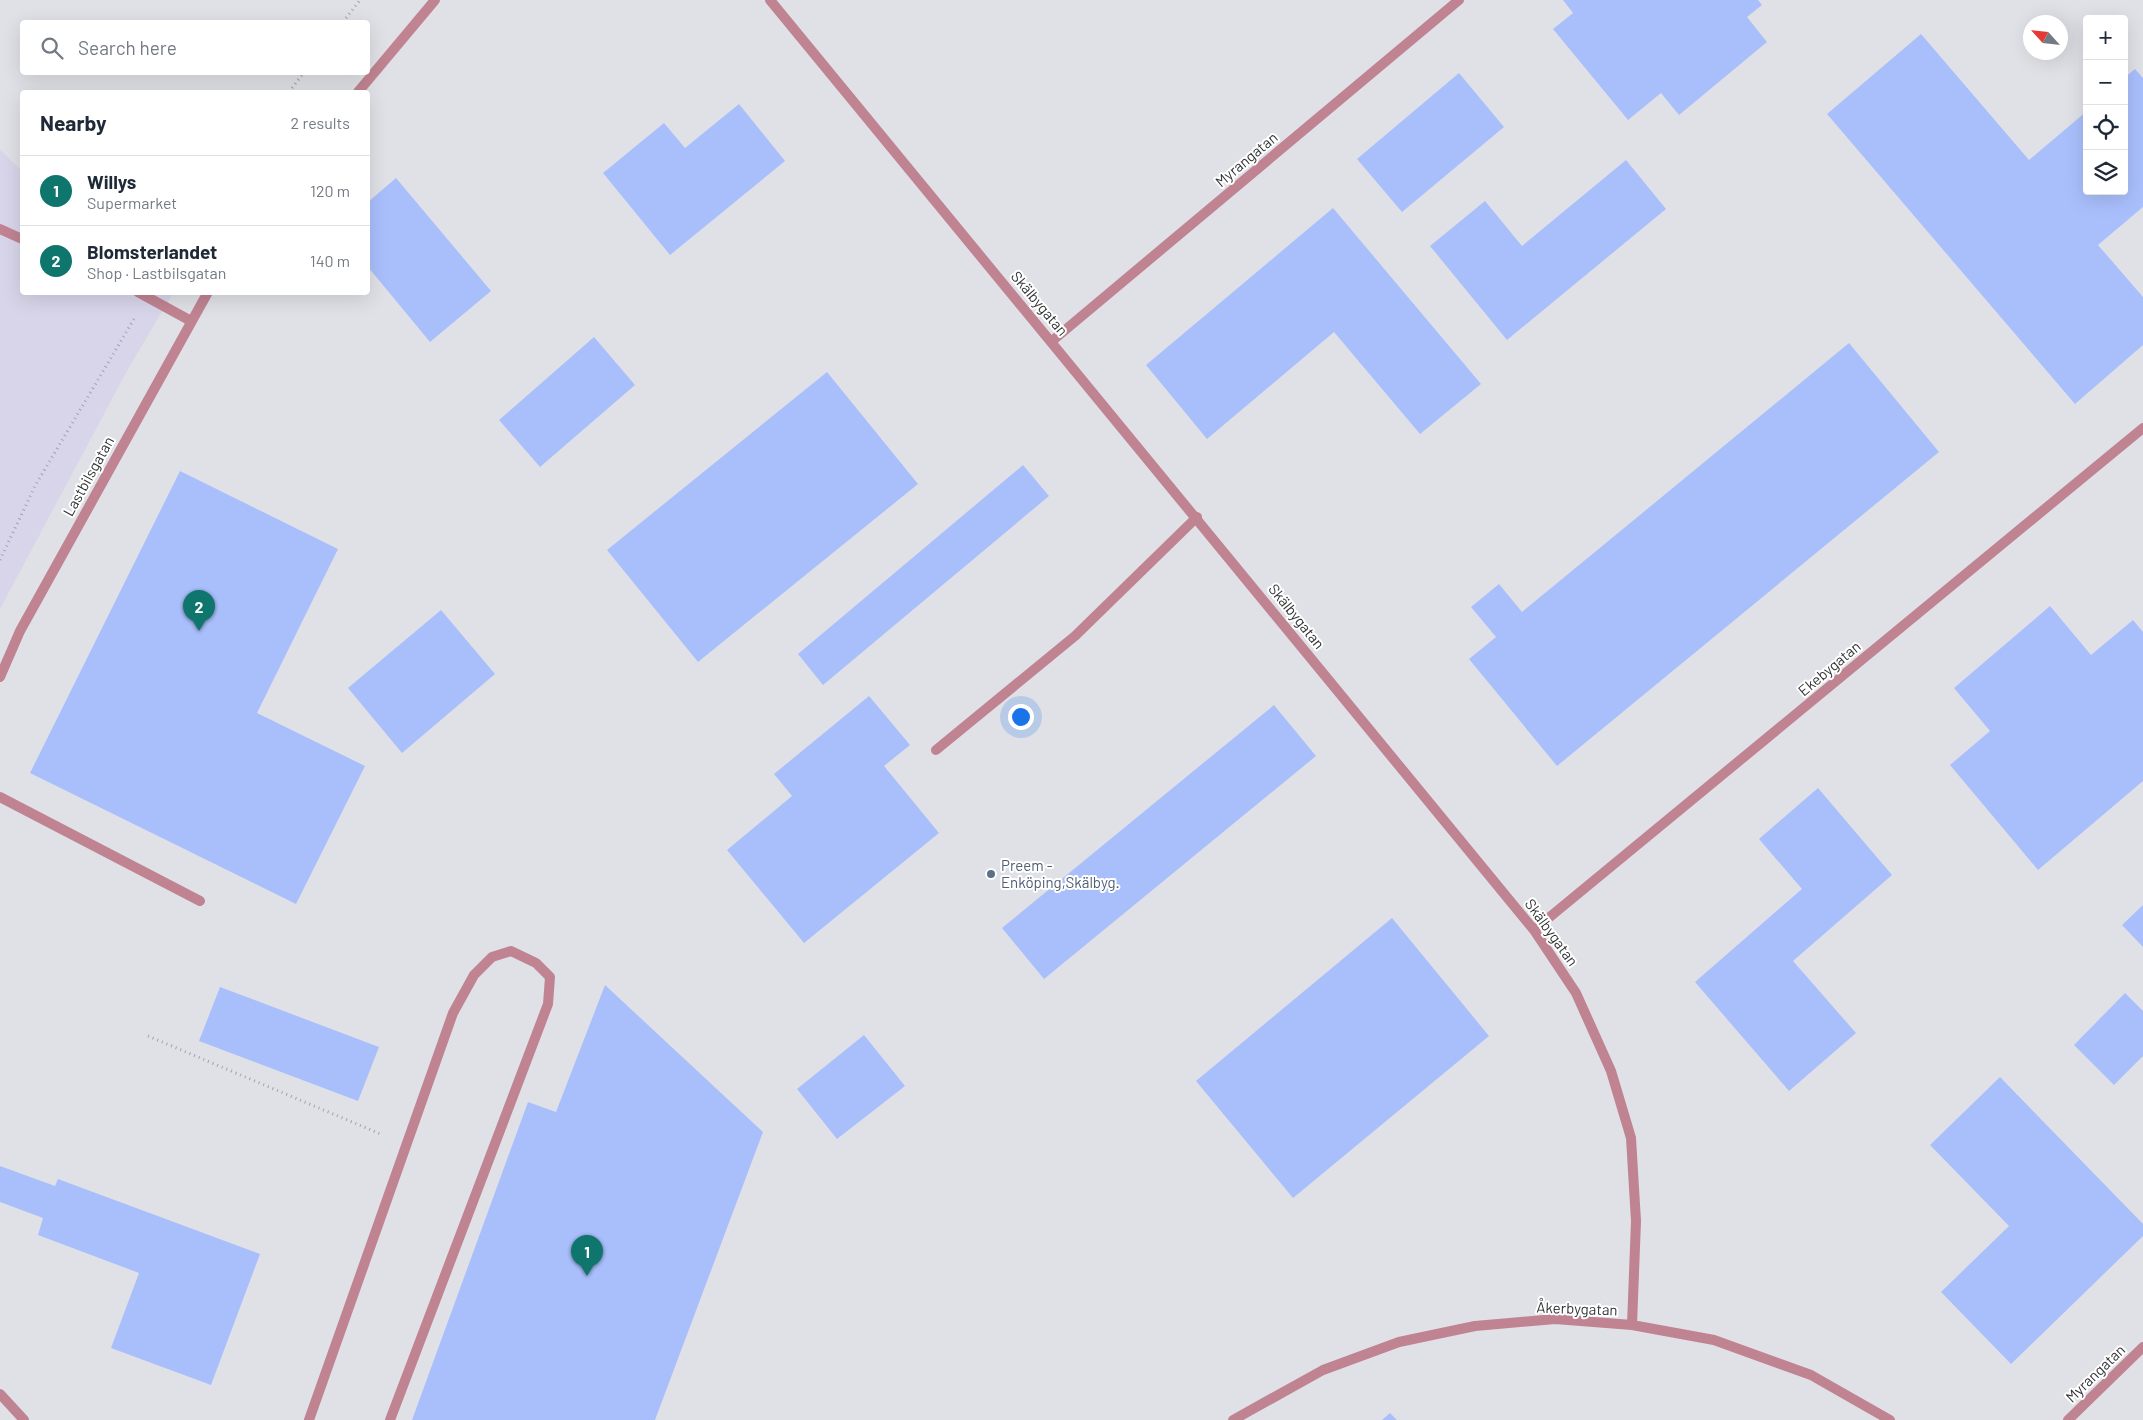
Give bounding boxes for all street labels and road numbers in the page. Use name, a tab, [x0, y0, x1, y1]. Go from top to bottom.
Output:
street label: Myrangatan	[1211, 128, 1281, 190]
street label: Skälbygatan	[1008, 267, 1072, 339]
street label: Lastbilsgatan	[59, 433, 117, 519]
street label: Skälbygatan	[1265, 580, 1329, 652]
street label: Ekebygatan	[1794, 637, 1864, 699]
street label: Skälbygatan	[1522, 895, 1582, 969]
street label: Åkerbygatan	[1536, 1297, 1618, 1318]
street label: Myrangatan	[2062, 1340, 2128, 1406]

